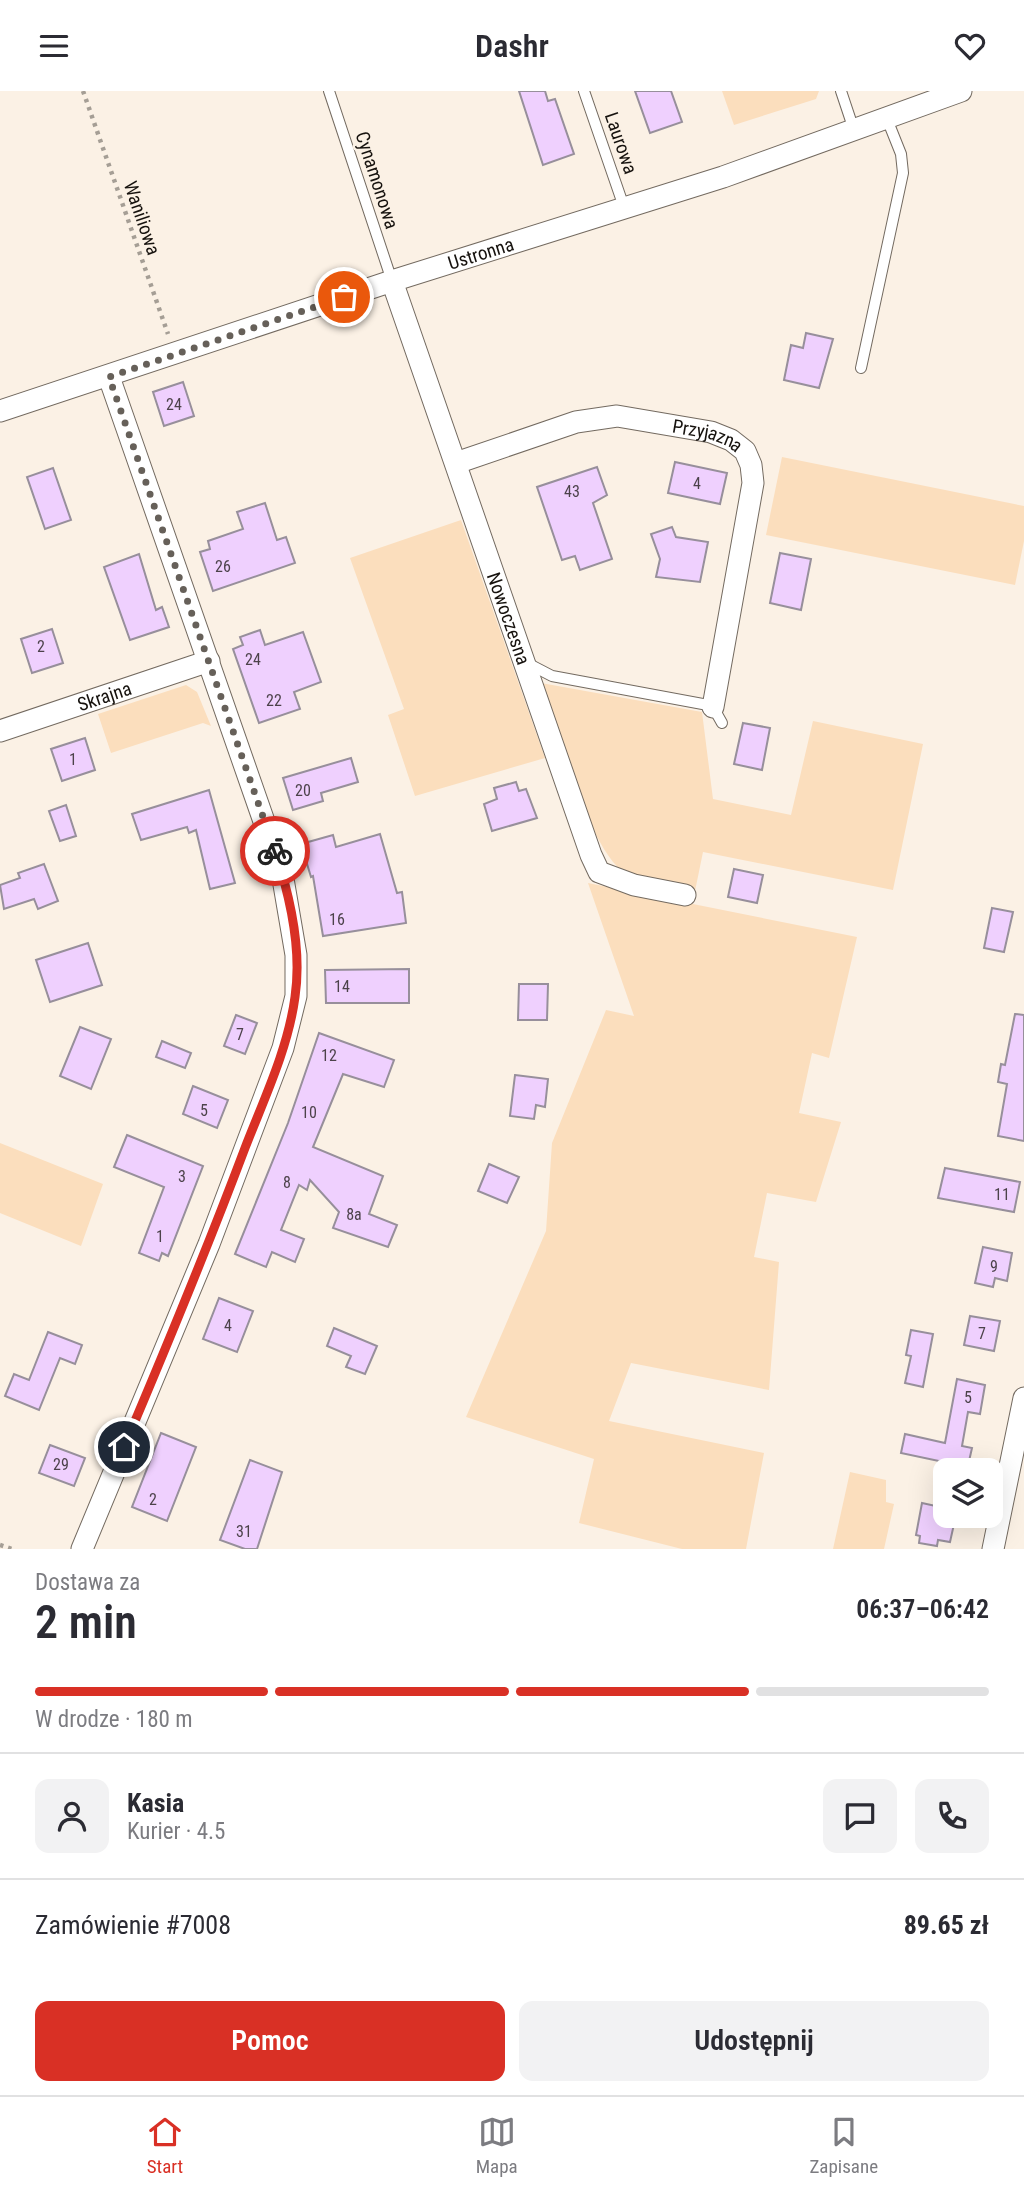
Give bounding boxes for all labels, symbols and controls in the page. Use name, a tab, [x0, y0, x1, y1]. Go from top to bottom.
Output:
icon: menu	[35, 27, 73, 65]
text: Dashr	[475, 27, 549, 65]
icon: heart	[951, 27, 989, 65]
street label: Laurowa	[600, 109, 642, 177]
street label: Cynamonowa	[350, 128, 404, 232]
street label: Waniliowa	[119, 178, 165, 258]
street label: Ustronna	[445, 232, 516, 274]
pin	[314, 267, 374, 327]
icon: bag	[325, 278, 363, 316]
house number: 24	[166, 395, 182, 414]
street label: Przyjazna	[671, 414, 748, 457]
house number: 4	[693, 474, 701, 493]
house number: 43	[564, 482, 580, 501]
house number: 26	[215, 557, 231, 576]
street label: Nowoczesna	[482, 569, 536, 667]
house number: 2	[37, 637, 45, 656]
house number: 24	[245, 650, 261, 669]
street label: Skrajna	[74, 676, 134, 716]
house number: 22	[266, 691, 282, 710]
house number: 1	[69, 750, 77, 769]
house number: 20	[295, 781, 311, 800]
courier	[240, 816, 310, 886]
icon: bike	[256, 832, 294, 870]
house number: 16	[329, 910, 345, 929]
house number: 14	[334, 977, 350, 996]
house number: 7	[236, 1025, 244, 1044]
house number: 12	[321, 1046, 337, 1065]
house number: 5	[200, 1101, 208, 1120]
house number: 10	[301, 1103, 317, 1122]
house number: 3	[178, 1167, 186, 1186]
house number: 8	[283, 1173, 291, 1192]
house number: 11	[994, 1185, 1010, 1204]
house number: 8a	[346, 1205, 362, 1224]
house number: 1	[156, 1227, 164, 1246]
house number: 9	[990, 1257, 998, 1276]
house number: 4	[224, 1316, 232, 1335]
house number: 7	[978, 1324, 986, 1343]
house number: 5	[964, 1388, 972, 1407]
pin	[94, 1417, 154, 1477]
icon: home	[105, 1428, 143, 1466]
house number: 29	[53, 1455, 69, 1474]
map controls	[933, 1458, 1003, 1528]
button: layers	[933, 1458, 1003, 1528]
house number: 2	[149, 1490, 157, 1509]
house number: 31	[236, 1522, 252, 1541]
text: Dostawa za	[35, 1569, 140, 1596]
text: 06:37–06:42	[856, 1594, 989, 1624]
text: 2 min	[35, 1595, 137, 1649]
text: W drodze · 180 m	[35, 1706, 192, 1733]
button: person	[35, 1779, 109, 1853]
button: chat	[823, 1779, 897, 1853]
button: phone	[915, 1779, 989, 1853]
text: Kasia	[127, 1788, 184, 1818]
text: Kurier · 4.5	[127, 1818, 225, 1845]
text: Zamówienie #7008	[35, 1910, 231, 1940]
text: 89.65 zł	[904, 1910, 989, 1940]
button: Pomoc	[35, 2001, 505, 2081]
button: Udostępnij	[519, 2001, 989, 2081]
tab: Start	[146, 2113, 184, 2178]
tab: Mapa	[476, 2113, 518, 2178]
tab: Zapisane	[809, 2113, 878, 2178]

